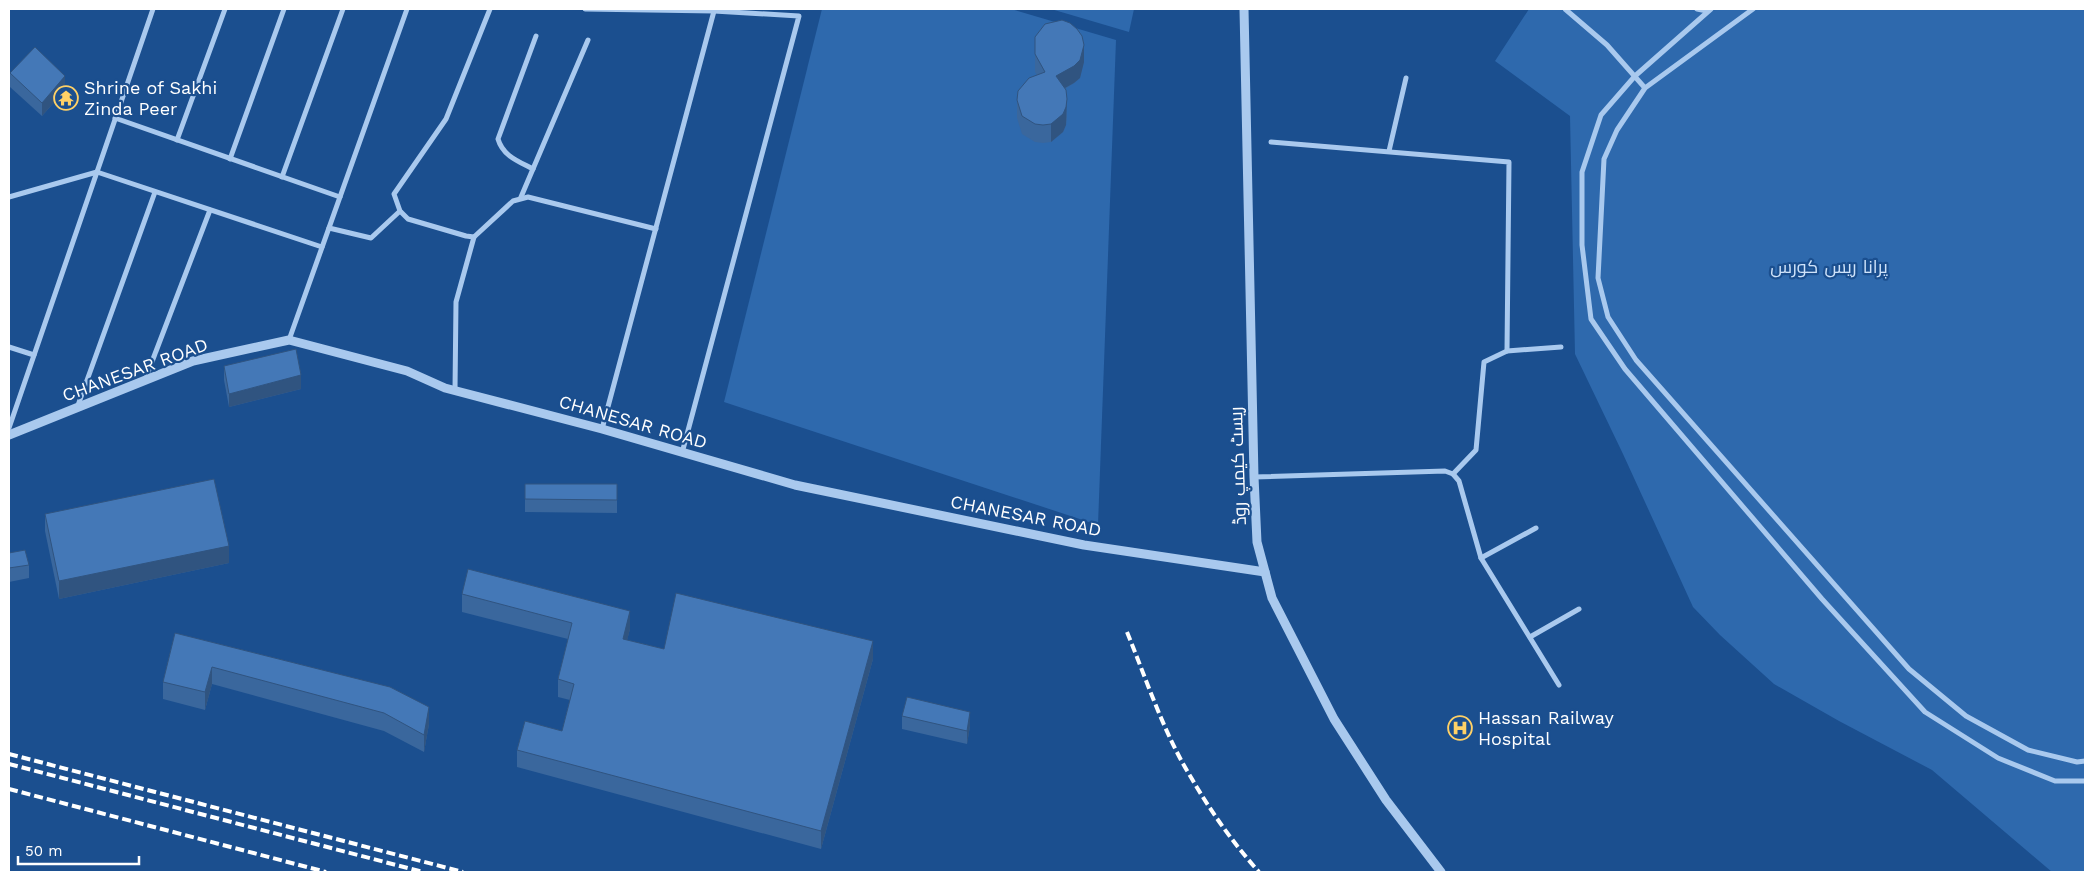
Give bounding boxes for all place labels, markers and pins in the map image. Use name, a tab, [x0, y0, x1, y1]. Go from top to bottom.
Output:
place label: Shrine of Sakhi Zinda Peer	[84, 77, 217, 119]
temple icon: Shrine of Sakhi Zinda Peer	[53, 85, 79, 111]
place label: Hassan Railway Hospital	[1478, 707, 1614, 749]
hospital icon: Hassan Railway Hospital	[1447, 715, 1473, 741]

